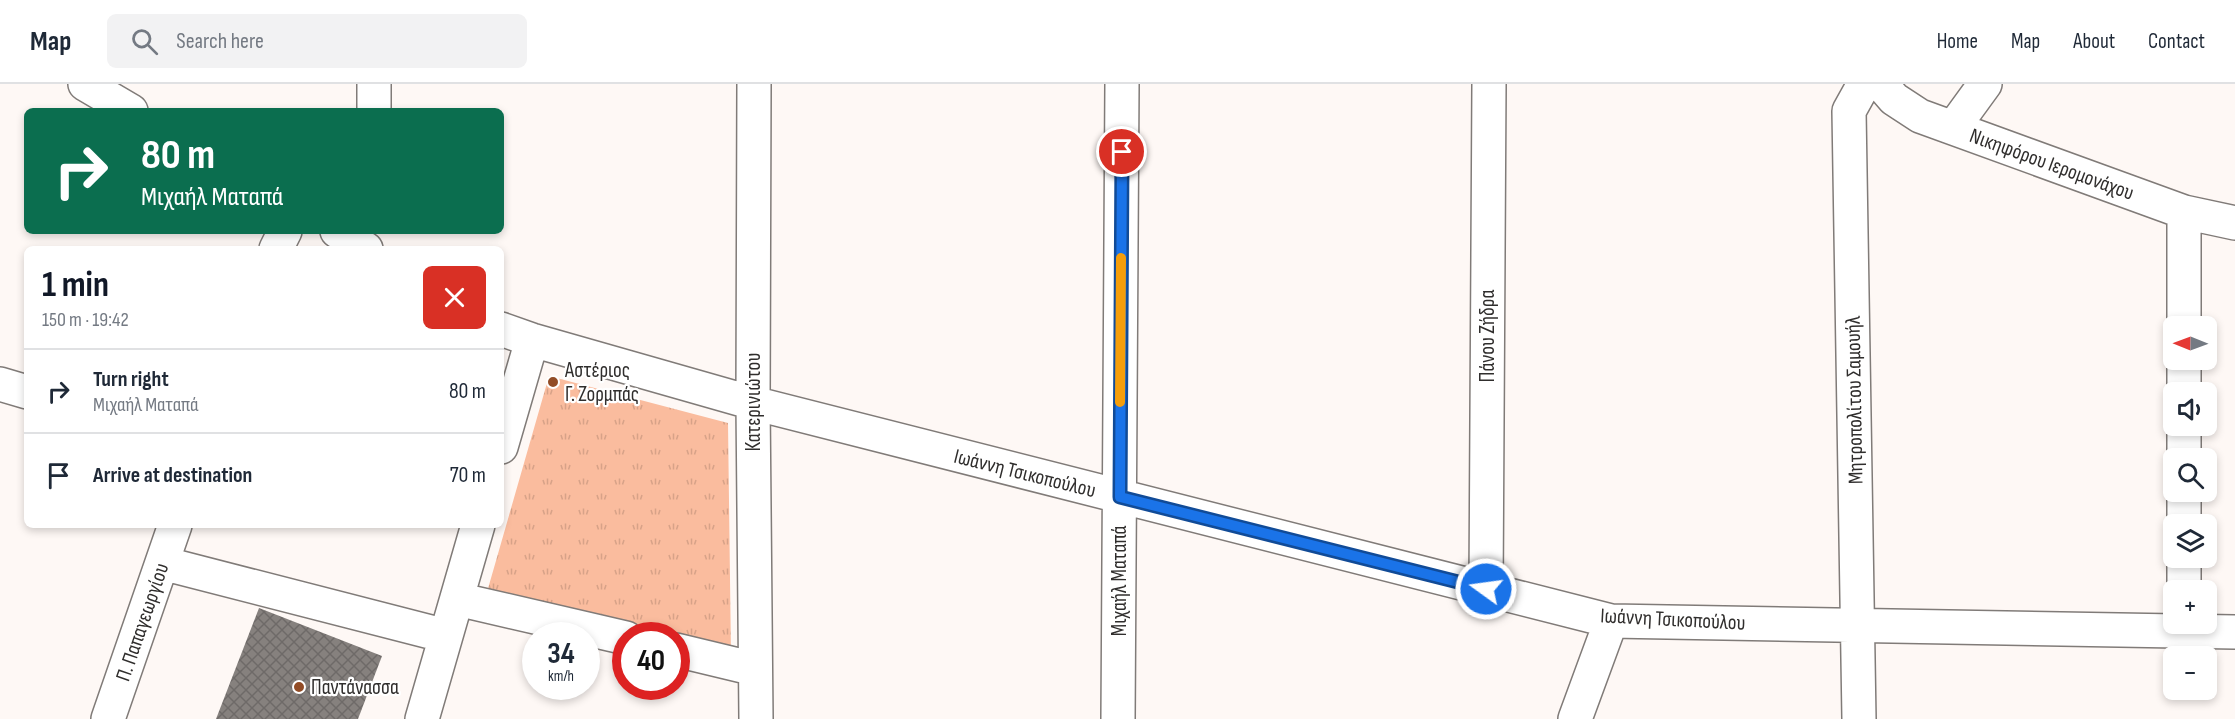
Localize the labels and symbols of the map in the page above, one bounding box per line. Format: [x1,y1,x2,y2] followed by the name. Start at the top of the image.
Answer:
[1966,123,2137,206] street label: Νικηφόρου Ιερομονάχου
[1096,126,1147,177] pin
[1475,290,1500,382] street label: Πάνου Ζήδρα
[1841,315,1868,484] street label: Μητροπολίτου Σαμουήλ
[2163,316,2217,370] north arrow
[741,353,766,451] street label: Κατερινιώτου
[564,358,639,407] place label: Αστέριος Γ. Ζορμπάς
[546,375,560,389] marker: Αστέριος Γ. Ζορμπάς
[951,444,1098,503] street label: Ιωάννη Τσικοπούλου
[1107,526,1132,636] street label: Μιχαήλ Ματαπά
[1454,557,1518,621] position arrow
[111,560,174,685] street label: Π. Παπαγεωργίου
[1600,603,1746,636] street label: Ιωάννη Τσικοπούλου
[612,622,690,700] speed limit sign: 40
[311,675,399,700] place label: Παντάνασσα
[292,680,306,694] marker: Παντάνασσα

